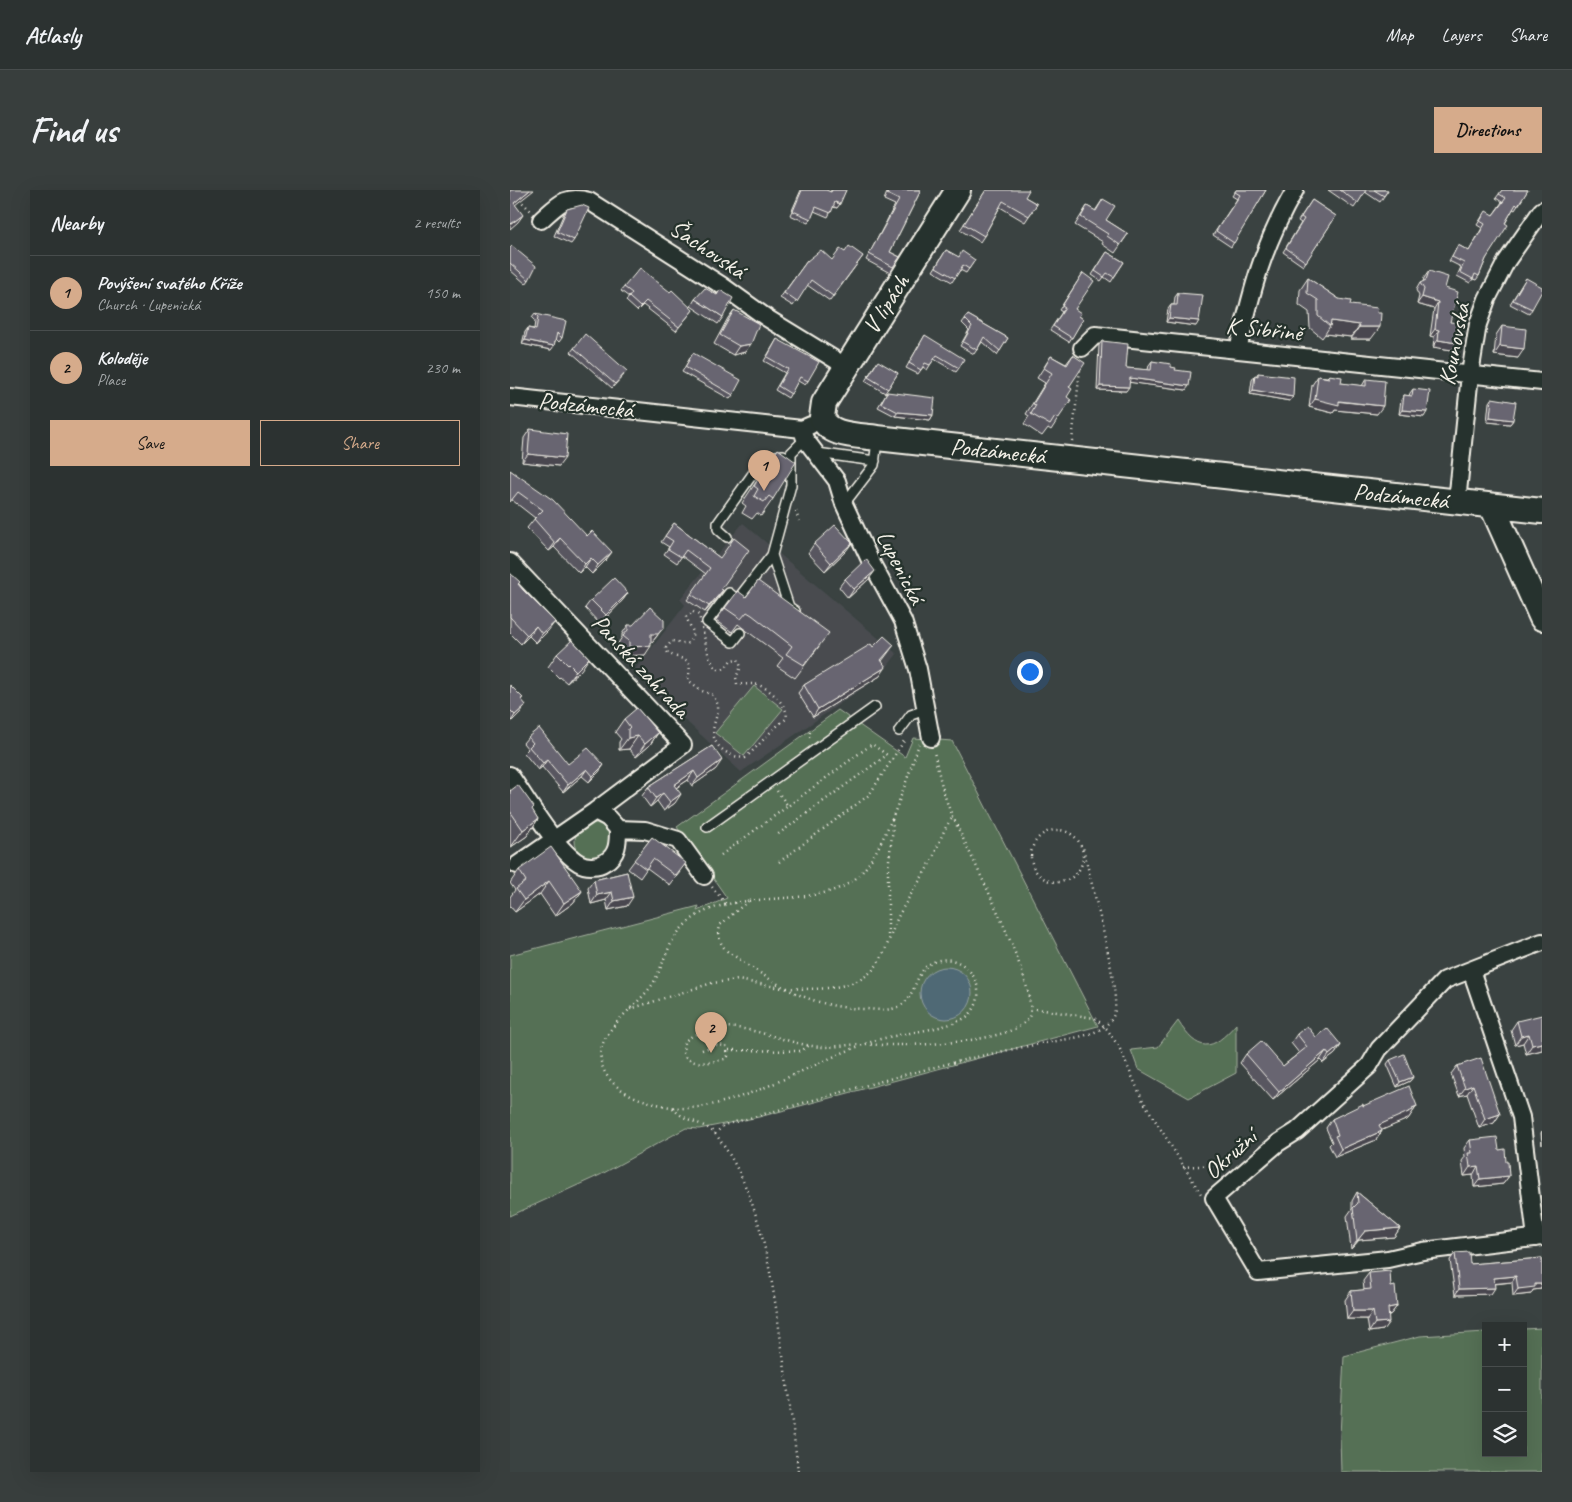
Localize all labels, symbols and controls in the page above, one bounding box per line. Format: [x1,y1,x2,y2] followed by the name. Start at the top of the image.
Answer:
[25,20,81,50] text: Atlasly
[1386,24,1414,46] text: Map
[1442,24,1481,46] text: Layers
[1509,24,1547,46] text: Share
[1434,107,1542,153] button: Directions
[30,108,117,153] text: Find us
[50,210,103,236] text: Nearby
[413,213,460,233] text: 2 results
[664,213,754,287] street label: Šachovská
[856,268,917,340] street label: V lipách
[97,271,241,295] text: Povýšení svatého Kříže
[62,283,70,303] text: 1
[426,283,460,303] text: 150 m
[97,295,200,315] text: Church · Lupenická
[1431,298,1477,387] street label: Kounovská
[1225,310,1307,348] street label: K Sibřině
[97,346,147,370] text: Koloděje
[62,358,70,378] text: 2
[426,358,460,378] text: 230 m
[97,370,125,390] text: Place
[537,385,637,425] street label: Podzámecká
[50,420,250,466] button: Save
[260,420,460,466] button: Share
[949,431,1049,471] street label: Podzámecká
[748,450,780,491] pin: 1
[1352,476,1452,516] street label: Podzámecká
[870,525,933,611] street label: Lupenická
[585,608,698,726] street label: Panská zahrada
[1017,659,1043,685] your location
[695,1012,727,1053] pin: 2
[1197,1119,1266,1186] street label: Okružní
[1482,1322,1527,1457] map controls
[1482,1322,1527,1367] button: +
[1482,1367,1527,1412] button: −
[1482,1412,1527,1457] button: layers

